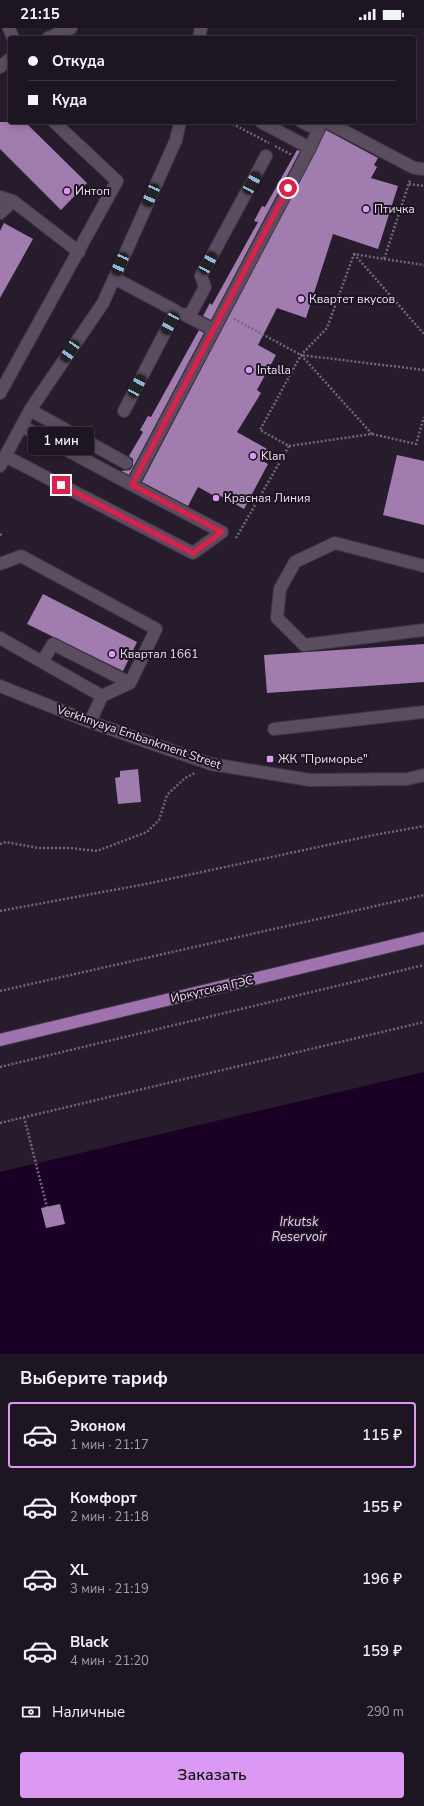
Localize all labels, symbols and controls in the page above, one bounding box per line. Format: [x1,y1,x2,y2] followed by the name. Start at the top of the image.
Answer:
[20,4,60,24] text: 21:15
[52,51,105,71] text: Откуда
[52,90,87,110] text: Куда
[241,170,263,196] car
[279,179,297,197] route start
[141,182,161,208] car
[75,183,110,199] place label: Интоп
[62,186,72,196] marker: Интоп
[374,201,415,217] place label: Птичка
[361,204,371,214] marker: Птичка
[197,250,219,276] car
[110,251,130,277] car
[309,291,396,307] place label: Квартет вкусов
[296,294,306,304] marker: Квартет вкусов
[159,310,181,336] car
[58,338,82,364] car
[257,362,291,378] place label: Intalla
[244,365,254,375] marker: Intalla
[126,373,148,399] car
[28,427,94,455] callout: 1 мин
[43,432,79,450] text: 1 мин
[261,448,285,464] place label: Klan
[248,451,258,461] marker: Klan
[52,476,70,494] route end
[224,490,310,506] place label: Красная Линия
[211,493,221,503] marker: Красная Линия
[120,646,198,662] place label: Квартал 1661
[107,649,117,659] marker: Квартал 1661
[54,701,224,773] street label: Verkhnyaya Embankment Street
[278,751,368,767] place label: ЖК "Приморье"
[265,754,275,764] marker: ЖК "Приморье"
[169,972,255,1006] street label: Иркутская ГЭС
[271,1213,327,1246] water label: Irkutsk Reservoir
[20,1366,168,1390] text: Выберите тариф
[70,1416,126,1436] text: Эконом
[22,1417,58,1453] icon: car
[362,1425,402,1445] text: 115 ₽
[70,1436,149,1454] text: 1 мин · 21:17
[70,1488,137,1508] text: Комфорт
[22,1489,58,1525] icon: car
[362,1497,402,1517] text: 155 ₽
[70,1508,149,1526] text: 2 мин · 21:18
[70,1560,89,1580] text: XL
[22,1561,58,1597] icon: car
[362,1569,402,1589] text: 196 ₽
[70,1580,149,1598] text: 3 мин · 21:19
[70,1632,108,1652] text: Black
[22,1633,58,1669] icon: car
[362,1641,402,1661] text: 159 ₽
[70,1652,149,1670] text: 4 мин · 21:20
[20,1701,42,1723] icon: cash
[52,1702,125,1722] text: Наличные
[366,1703,404,1721] text: 290 m
[20,1752,404,1798] button: Заказать

